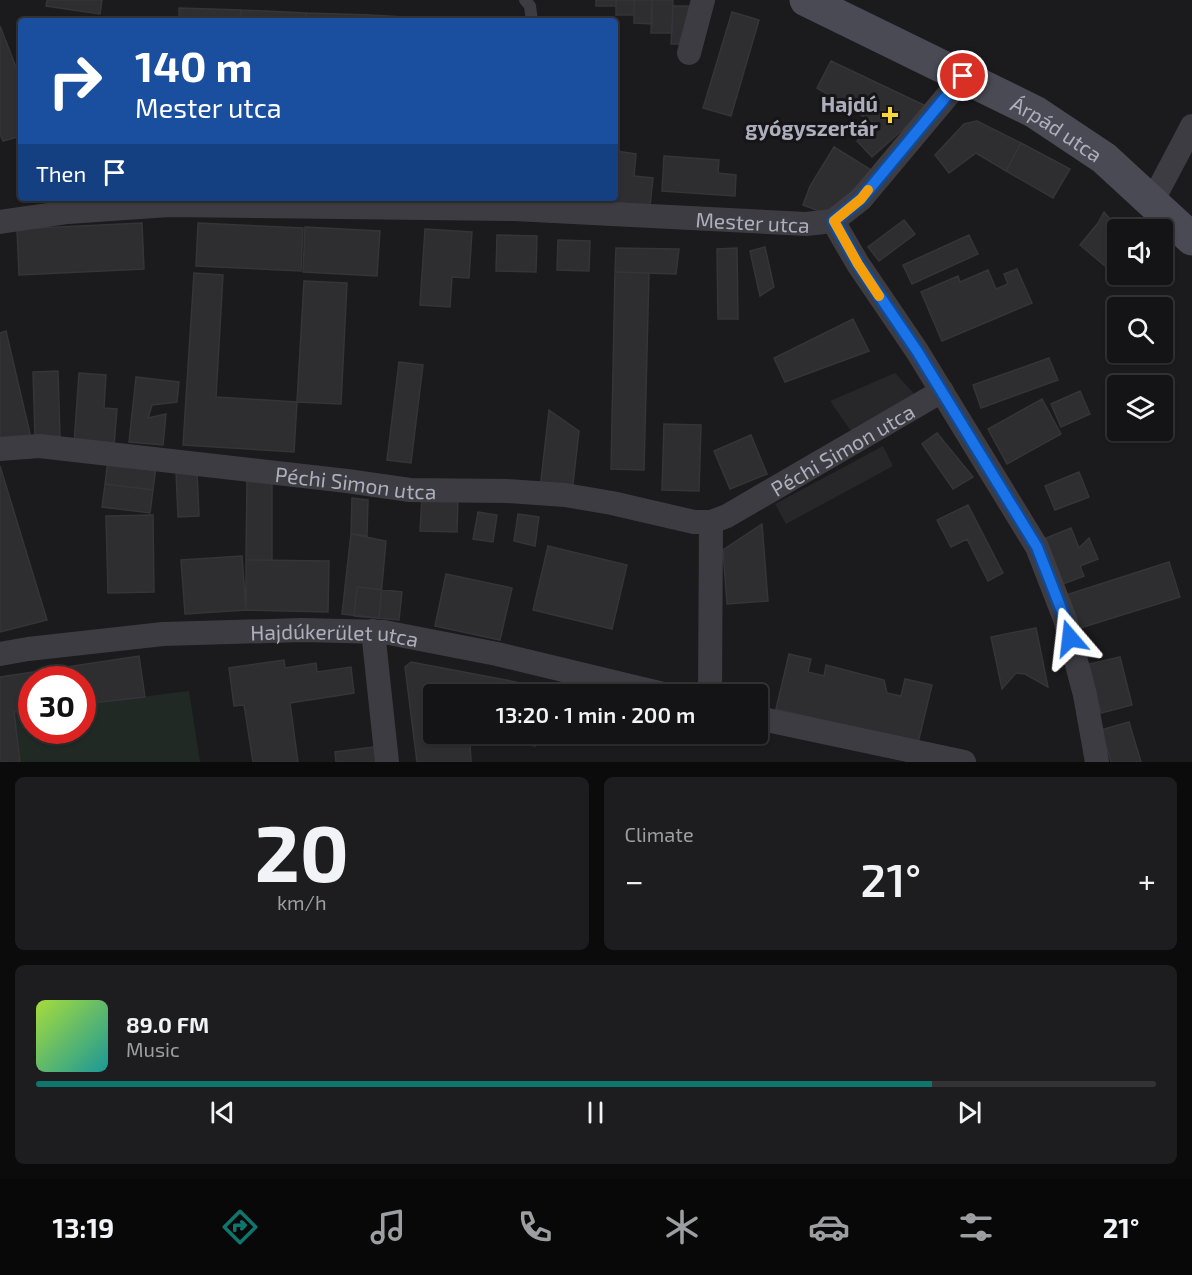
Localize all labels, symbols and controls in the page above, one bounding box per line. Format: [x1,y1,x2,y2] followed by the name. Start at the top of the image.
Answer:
[135,40,252,90] text: 140 m
[36,42,114,120] icon: right
[937,50,988,101] pin
[946,59,979,92] icon: arrive
[1007,90,1108,166] street label: Árpád utca
[135,91,282,123] text: Mester utca
[745,91,878,141] place label: Hajdú gyógyszertár
[883,108,897,122] marker: Hajdú gyógyszertár
[98,156,131,189] icon: arrive
[36,160,86,186] text: Then
[695,206,810,237] street label: Mester utca
[1107,219,1173,441] map controls
[1107,219,1173,285] button: sound
[1107,297,1173,363] button: search
[1107,375,1173,441] button: layers
[766,398,918,501] street label: Péchi Simon utca
[274,460,436,503] street label: Péchi Simon utca
[1038,606,1102,670] position arrow
[250,617,421,651] street label: Hajdúkerület utca
[18,666,96,744] speed limit sign: 30
[496,701,695,727] text: 13:20 · 1 min · 200 m
[254,804,349,898] text: 20
[625,822,694,846] text: Climate
[861,852,921,906] text: 21°
[625,860,644,900] text: −
[1138,860,1156,900] text: +
[277,890,327,914] text: km/h
[126,1011,209,1037] text: 89.0 FM
[126,1037,180,1061] text: Music
[206,1096,239,1129] icon: previous
[579,1096,612,1129] icon: pause
[953,1096,986,1129] icon: next
[219,1206,261,1248] icon: directions
[367,1206,409,1248] icon: music
[514,1206,556,1248] icon: phone
[661,1206,703,1248] icon: climate
[808,1206,850,1248] icon: car
[955,1206,997,1248] icon: filters
[53,1211,114,1243] text: 13:19
[1103,1211,1139,1243] text: 21°

